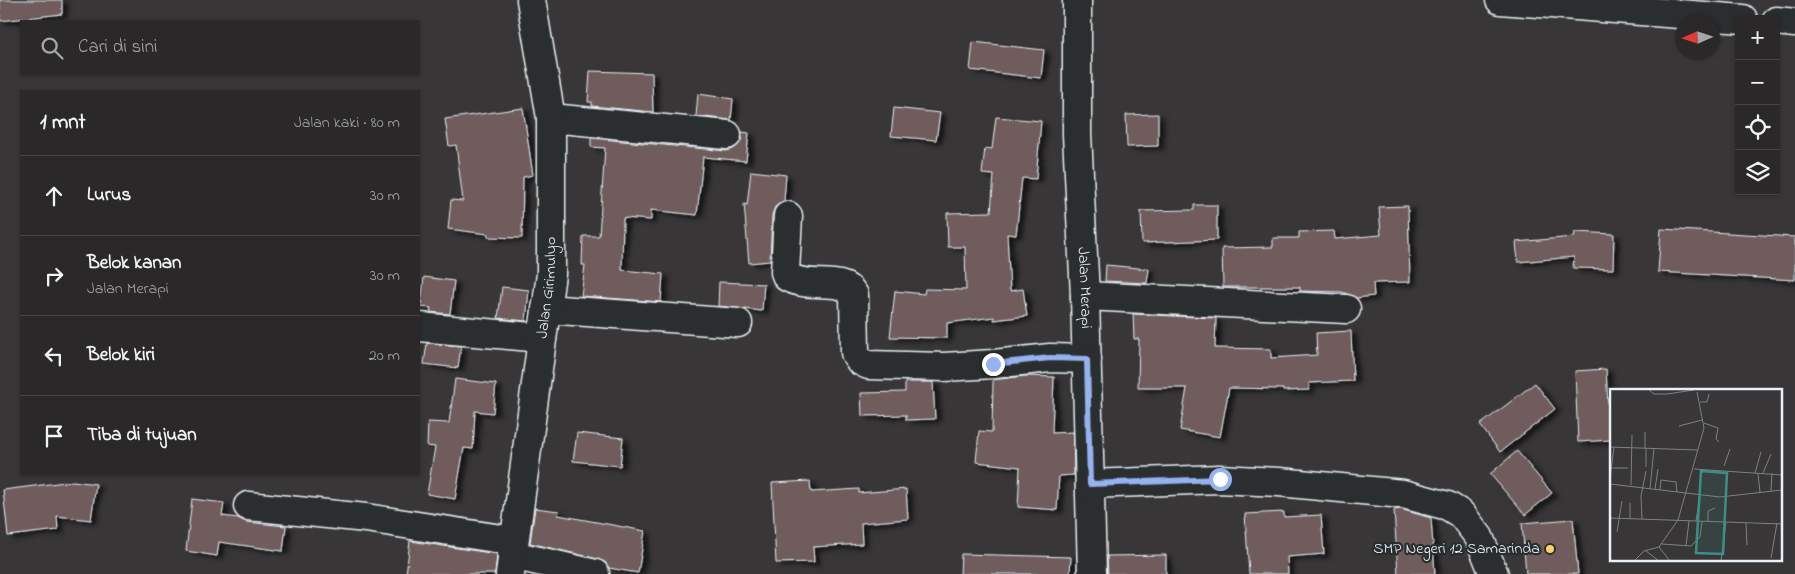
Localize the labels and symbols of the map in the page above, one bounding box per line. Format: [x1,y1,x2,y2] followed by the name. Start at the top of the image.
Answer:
[1675,15,1720,60] north arrow
[530,237,563,340] street label: Jalan Girimulyo
[1071,246,1098,329] street label: Jalan Merapi
[982,353,1005,376] route end
[1610,389,1782,562] inset map
[1209,468,1232,491] route start
[1373,537,1540,561] place label: SMP Negeri 12 Samarinda
[1544,543,1556,555] marker: SMP Negeri 12 Samarinda

